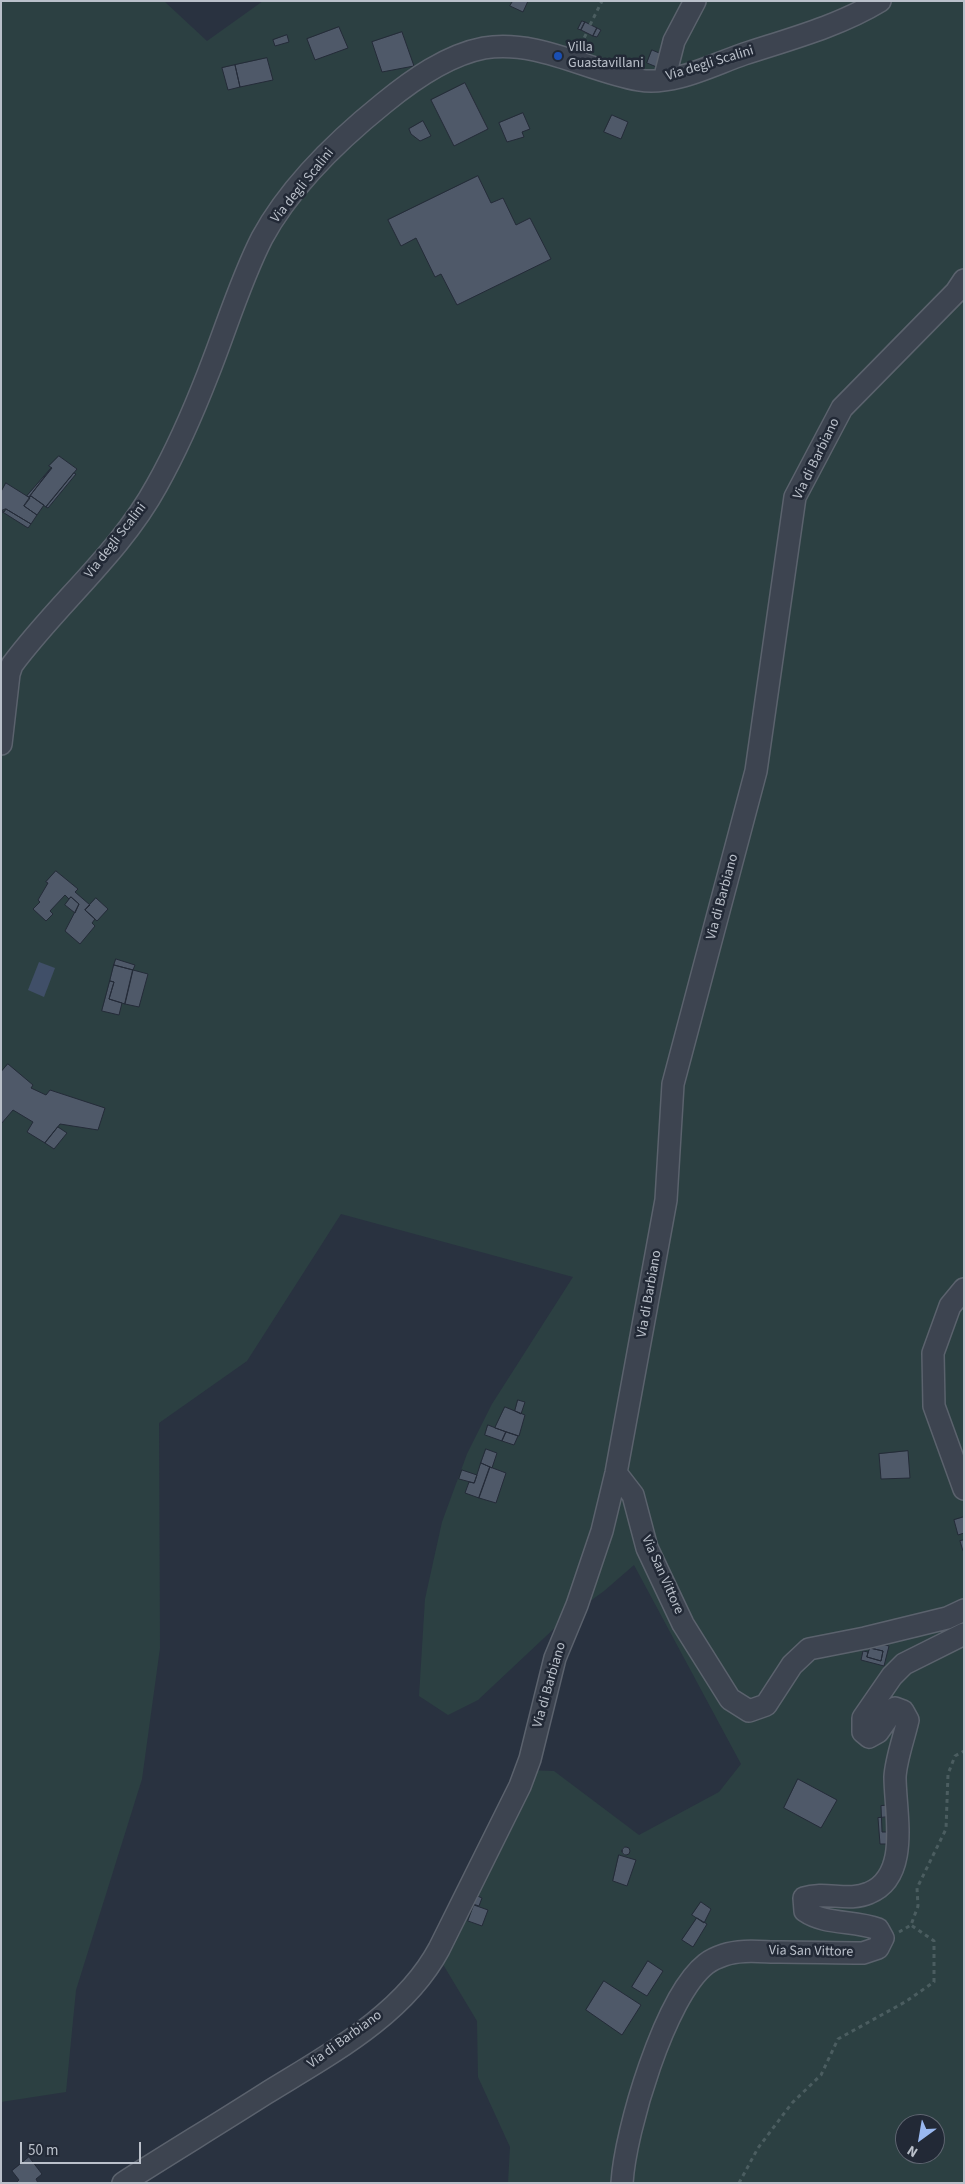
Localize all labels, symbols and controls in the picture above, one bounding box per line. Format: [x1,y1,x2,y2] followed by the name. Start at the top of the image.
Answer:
[568,40,644,72] place label: Villa Guastavillani
[664,43,756,85] street label: Via degli Scalini
[552,50,564,62] marker: Villa Guastavillani
[268,145,338,227] street label: Via degli Scalini
[790,416,844,502] street label: Via di Barbiano
[81,500,151,582] street label: Via degli Scalini
[703,852,743,942] street label: Via di Barbiano
[634,1249,666,1339] street label: Via di Barbiano
[637,1533,687,1617] street label: Via San Vittore
[530,1640,570,1730] street label: Via di Barbiano
[769,1943,853,1961] street label: Via San Vittore
[304,2007,386,2073] street label: Via di Barbiano
[895,2114,945,2164] north arrow
[22,2132,144,2164] scale bar
[28,2140,58,2161] text: 50 m
[903,2140,922,2162] text: N

